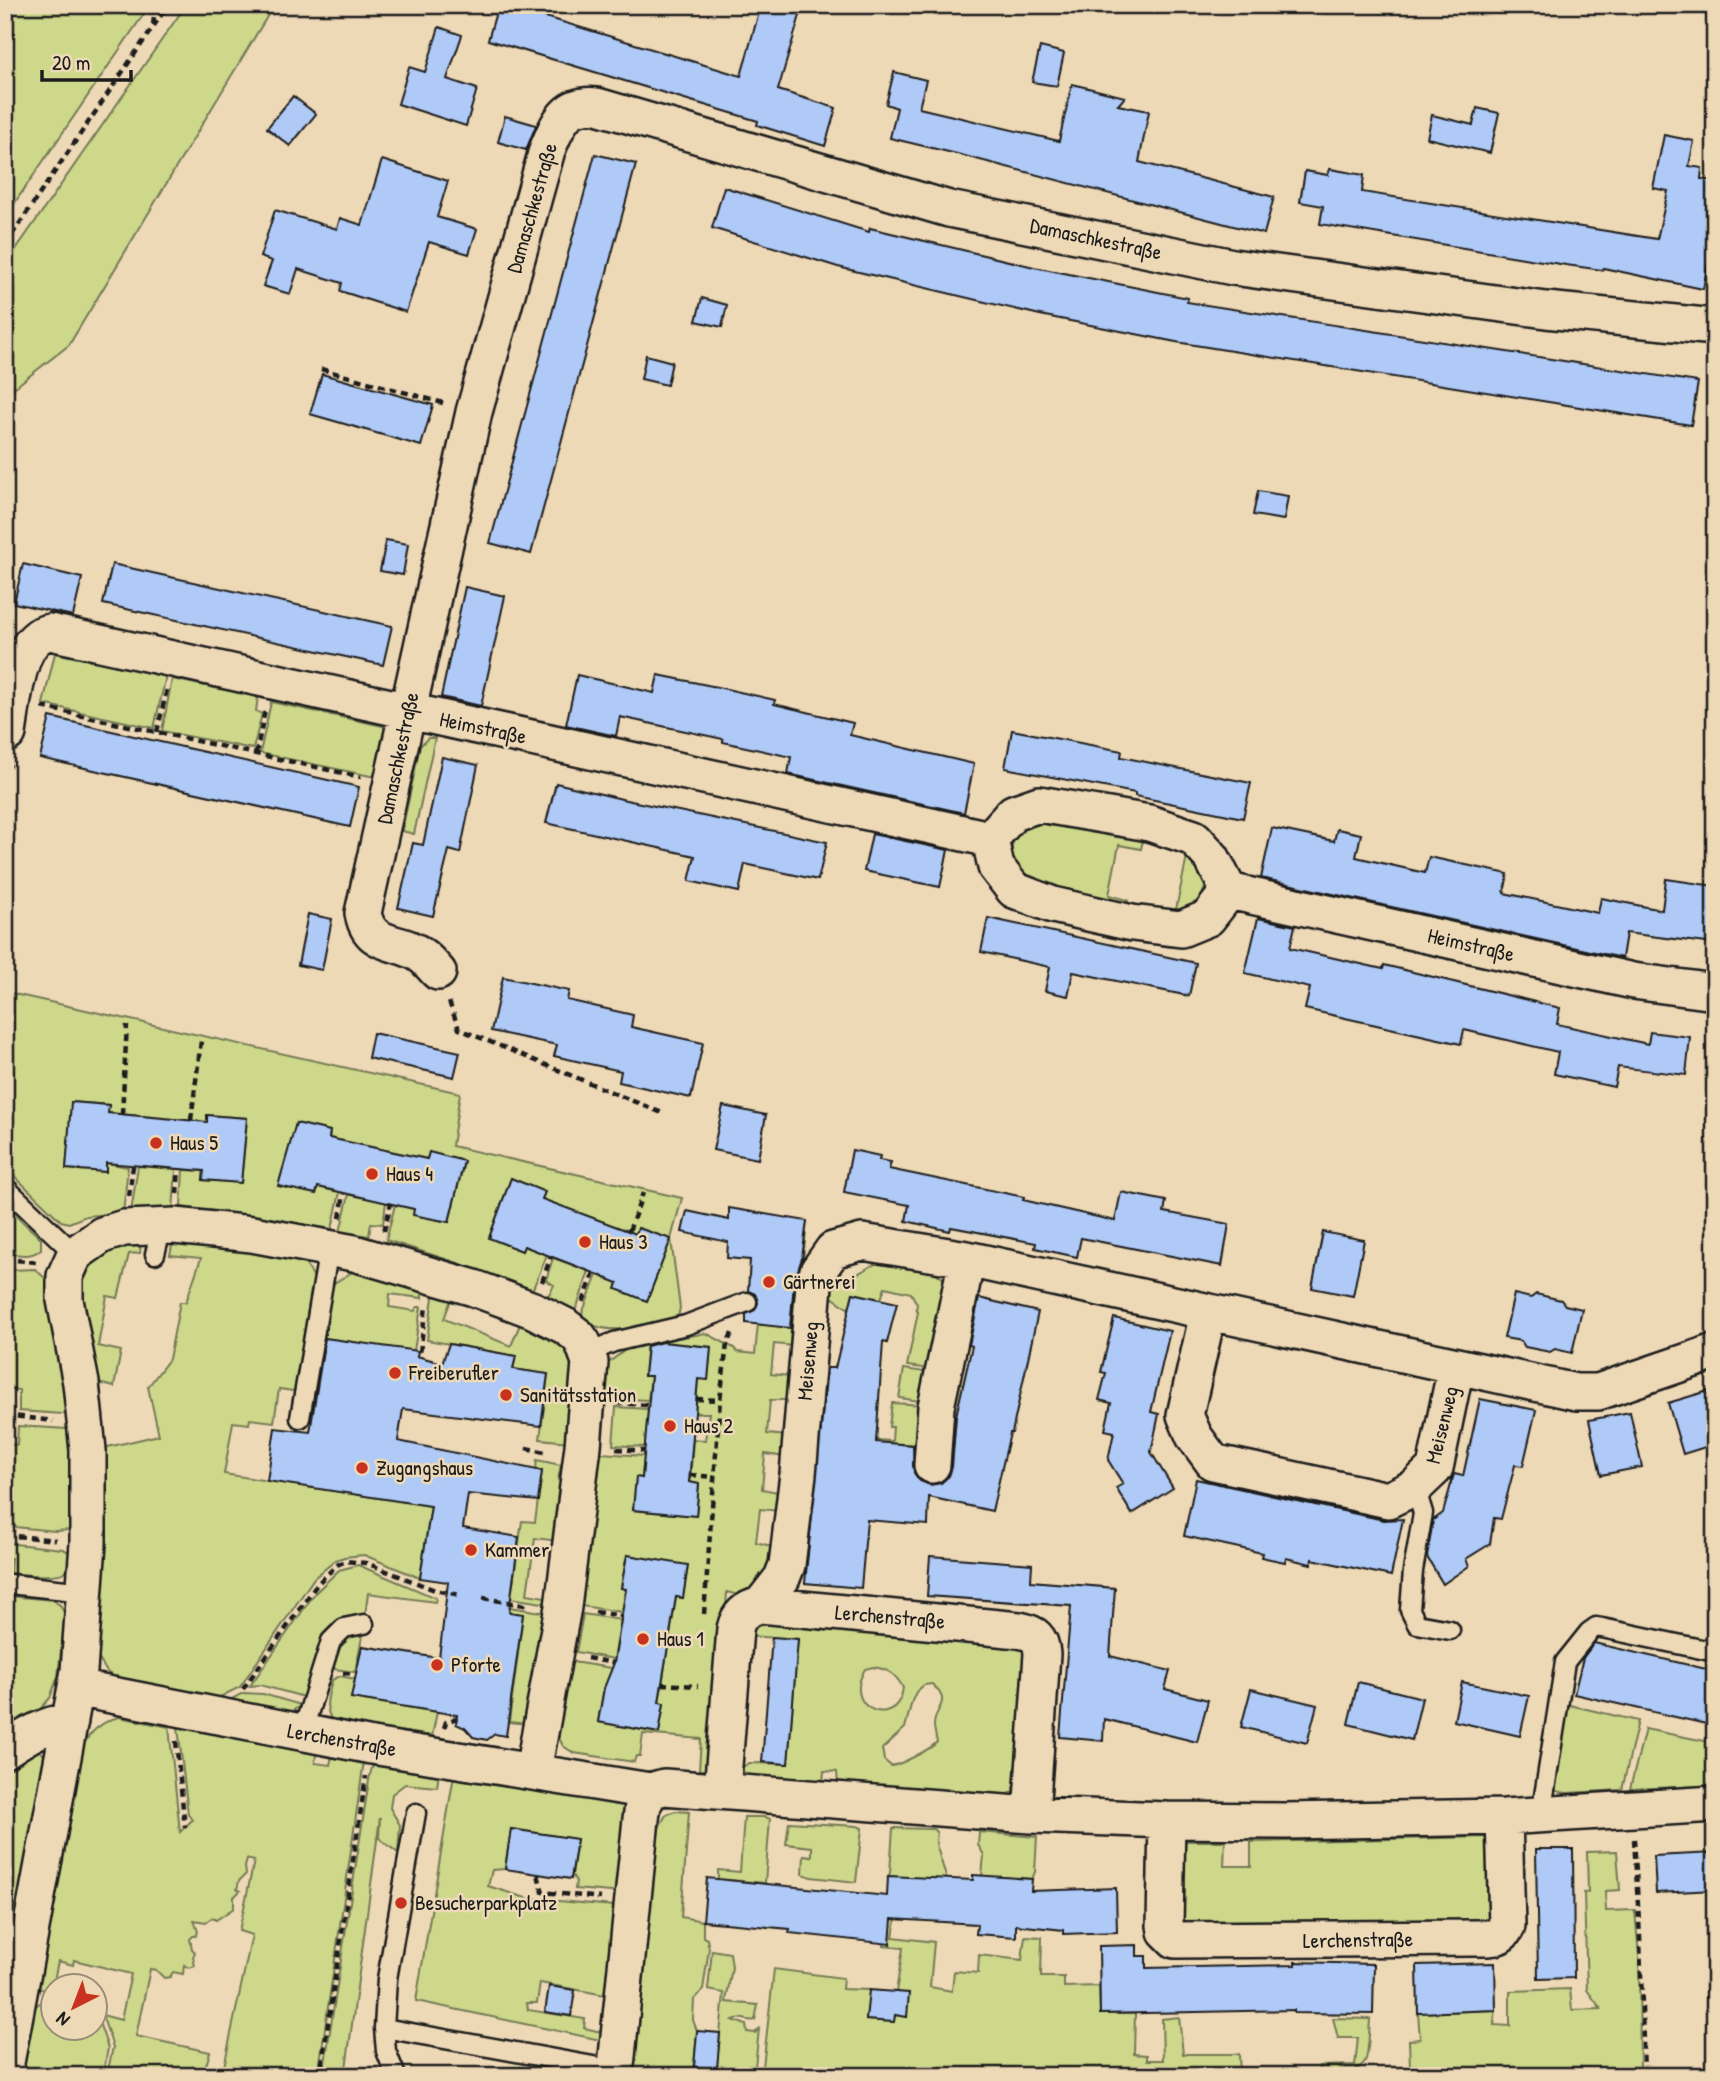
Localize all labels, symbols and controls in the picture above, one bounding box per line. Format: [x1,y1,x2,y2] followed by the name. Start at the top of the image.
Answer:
[42,38,131,82] scale bar
[52,48,90,77] text: 20 m
[499,139,564,276] street label: Damaschkestraße
[1028,210,1165,267] street label: Damaschkestraße
[369,689,426,826] street label: Damaschkestraße
[437,704,529,751] street label: Heimstraße
[1425,920,1517,969] street label: Heimstraße
[170,1128,218,1157] place label: Haus 5
[148,1135,164,1151] marker: Haus 5
[386,1159,433,1188] place label: Haus 4
[364,1166,380,1182] marker: Haus 4
[599,1227,648,1256] place label: Haus 3
[577,1234,593,1250] marker: Haus 3
[783,1267,856,1296] place label: Gärtnerei
[761,1274,777,1290] marker: Gärtnerei
[790,1320,825,1402] street label: Meisenweg
[408,1358,499,1387] place label: Freiberufler
[387,1365,403,1381] marker: Freiberufler
[520,1380,636,1409] place label: Sanitätsstation
[1418,1383,1465,1467] street label: Meisenweg
[498,1387,514,1403] marker: Sanitätsstation
[684,1411,733,1440] place label: Haus 2
[662,1418,678,1434] marker: Haus 2
[376,1453,473,1482] place label: Zugangshaus
[354,1460,370,1476] marker: Zugangshaus
[485,1535,549,1564] place label: Kammer
[463,1542,479,1558] marker: Kammer
[834,1597,946,1636] street label: Lerchenstraße
[657,1624,704,1653] place label: Haus 1
[635,1631,651,1647] marker: Haus 1
[451,1650,501,1679] place label: Pforte
[429,1657,445,1673] marker: Pforte
[285,1716,399,1763] street label: Lerchenstraße
[415,1888,557,1917] place label: Besucherparkplatz
[393,1895,409,1911] marker: Besucherparkplatz
[1303,1924,1413,1955] street label: Lerchenstraße
[38,1972,108,2042] north arrow
[50,2007,75,2033] text: N

